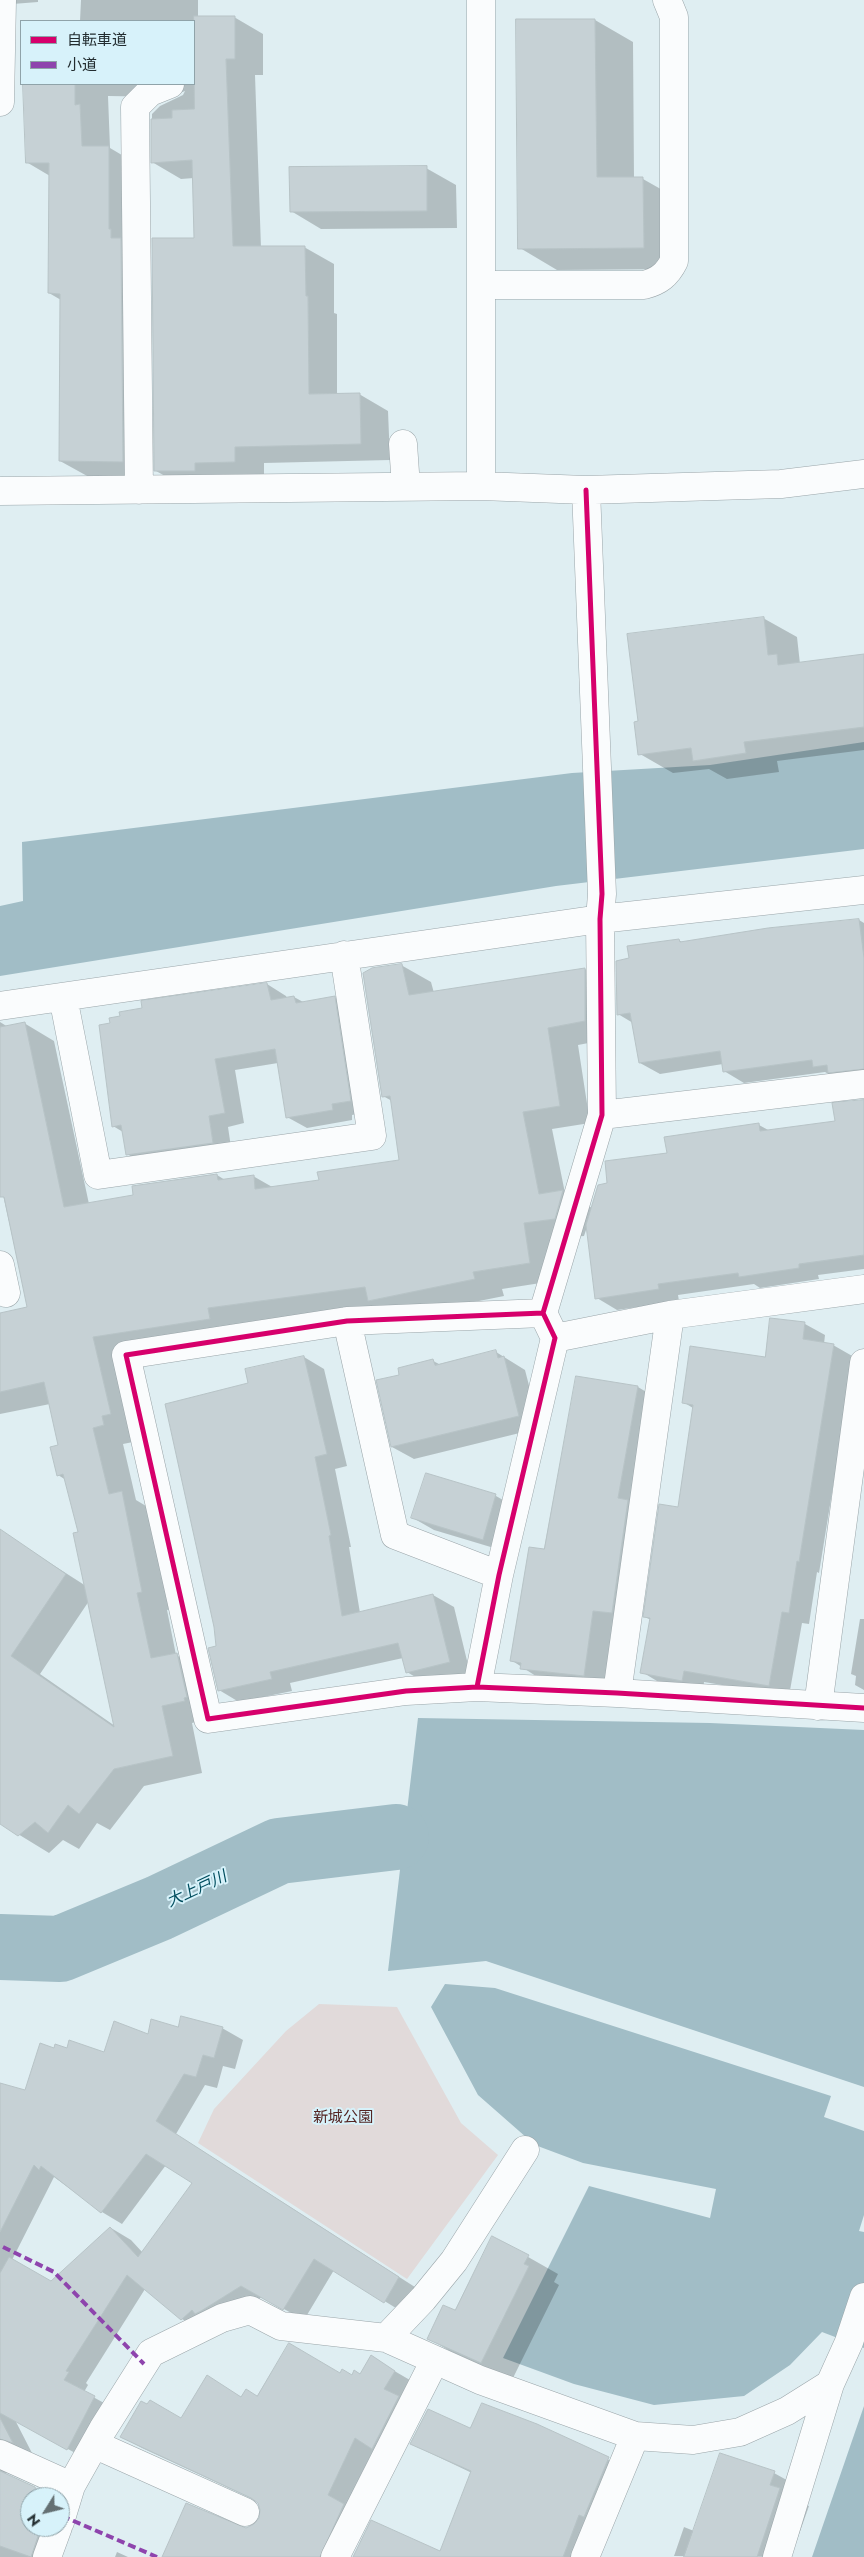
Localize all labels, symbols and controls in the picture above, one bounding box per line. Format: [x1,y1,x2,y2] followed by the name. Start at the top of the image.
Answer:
[20,20,195,85] legend
[67,29,127,51] text: 自転車道
[67,54,97,76] text: 小道
[164,1868,230,1912] water label: 大上戸川
[313,2109,373,2127] park label: 新城公園
[20,2487,70,2537] north arrow
[22,2510,45,2531] text: N

